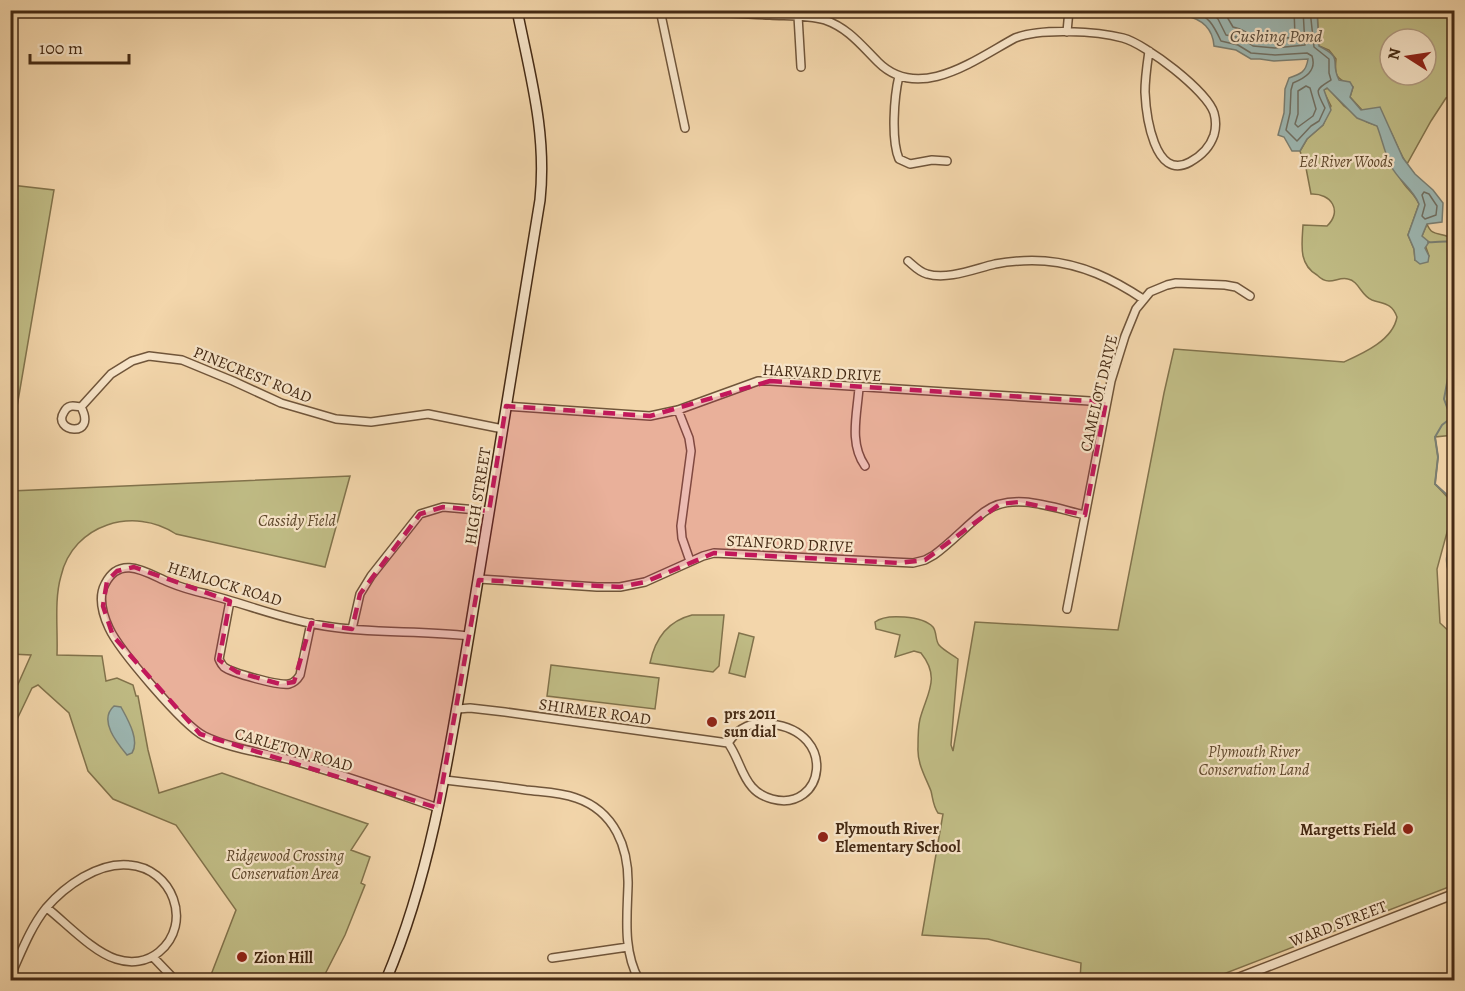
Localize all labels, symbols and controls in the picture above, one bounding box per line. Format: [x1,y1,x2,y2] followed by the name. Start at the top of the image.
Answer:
[1230,24,1323,48] water label: Cushing Pond
[30,27,129,65] scale bar
[1378,27,1438,87] north arrow
[39,36,83,60] text: 100 m
[1382,46,1406,62] text: N
[1299,151,1394,173] park label: Eel River Woods
[1075,333,1123,454] street label: CAMELOT DRIVE
[190,341,315,409] street label: PINECREST ROAD
[762,359,882,387] street label: HARVARD DRIVE
[459,446,497,546] street label: HIGH STREET
[258,510,336,532] park label: Cassidy Field
[726,530,854,558] street label: STANFORD DRIVE
[165,556,285,612] street label: HEMLOCK ROAD
[537,693,652,731] street label: SHIRMER ROAD
[724,703,777,743] place label: prs 2011 sun dial
[705,715,719,729] marker: prs 2011 sun dial
[232,723,355,777] street label: CARLETON ROAD
[1199,741,1310,781] park label: Plymouth River Conservation Land
[835,818,961,858] place label: Plymouth River Elementary School
[1300,819,1396,841] place label: Margetts Field
[1401,822,1415,836] marker: Margetts Field
[816,830,830,844] marker: Plymouth River Elementary School
[226,845,344,885] park label: Ridgewood Crossing Conservation Area
[1286,895,1390,953] street label: WARD STREET
[254,947,314,969] place label: Zion Hill
[235,950,249,964] marker: Zion Hill

